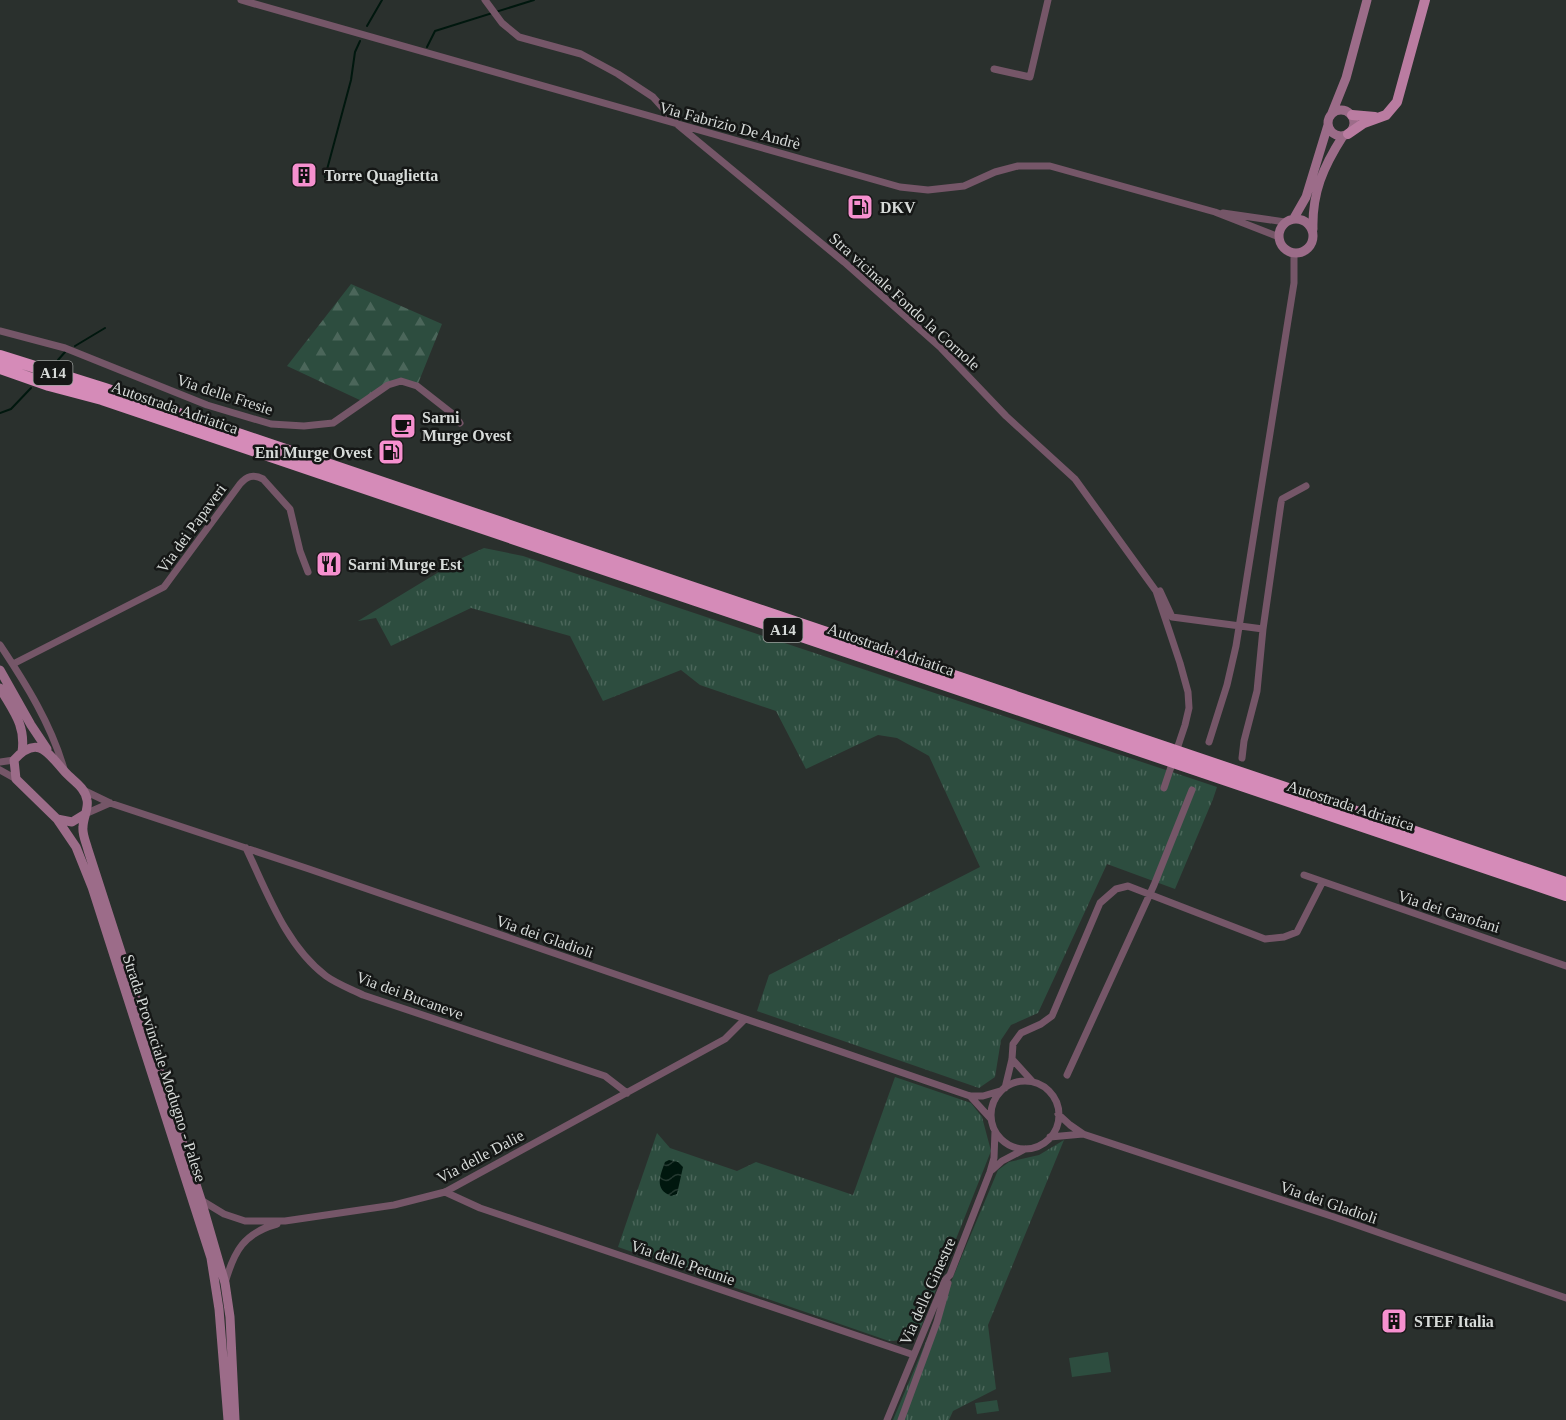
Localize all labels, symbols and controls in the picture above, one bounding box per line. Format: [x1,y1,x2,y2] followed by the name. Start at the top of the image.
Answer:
[658,98,802,152] street label: Via Fabrizio De Andrè
[289,160,319,190] building icon: Torre Quaglietta
[324,167,438,185] place label: Torre Quaglietta
[845,192,875,222] fuel station icon: DKV
[880,199,916,216] place label: DKV
[826,229,983,373] street label: Stra vicinale Fondo la Cornole
[34,361,72,385] road number: A14
[175,371,275,418] street label: Via delle Fresie
[109,378,240,437] street label: Autostrada Adriatica
[422,409,512,445] place label: Sarni Murge Ovest
[388,411,418,441] cafe icon: Sarni Murge Ovest
[376,437,406,467] fuel station icon: Eni Murge Ovest
[255,444,373,462] place label: Eni Murge Ovest
[153,480,230,577] street label: Via dei Papaveri
[314,549,344,579] restaurant icon: Sarni Murge Est
[348,556,462,574] place label: Sarni Murge Est
[764,618,802,642] road number: A14
[825,620,956,679] street label: Autostrada Adriatica
[1285,777,1417,834] street label: Autostrada Adriatica
[1396,887,1503,936] street label: Via dei Garofani
[494,912,596,961] street label: Via dei Gladioli
[119,952,209,1184] street label: Strada Provinciale Modugno - Palese
[354,968,466,1023] street label: Via dei Bucaneve
[434,1126,527,1186] street label: Via delle Dalie
[1278,1178,1380,1227] street label: Via dei Gladioli
[896,1235,959,1347] street label: Via delle Ginestre
[628,1237,737,1288] street label: Via delle Petunie
[1379,1306,1409,1336] building icon: STEF Italia
[1414,1313,1494,1330] place label: STEF Italia

